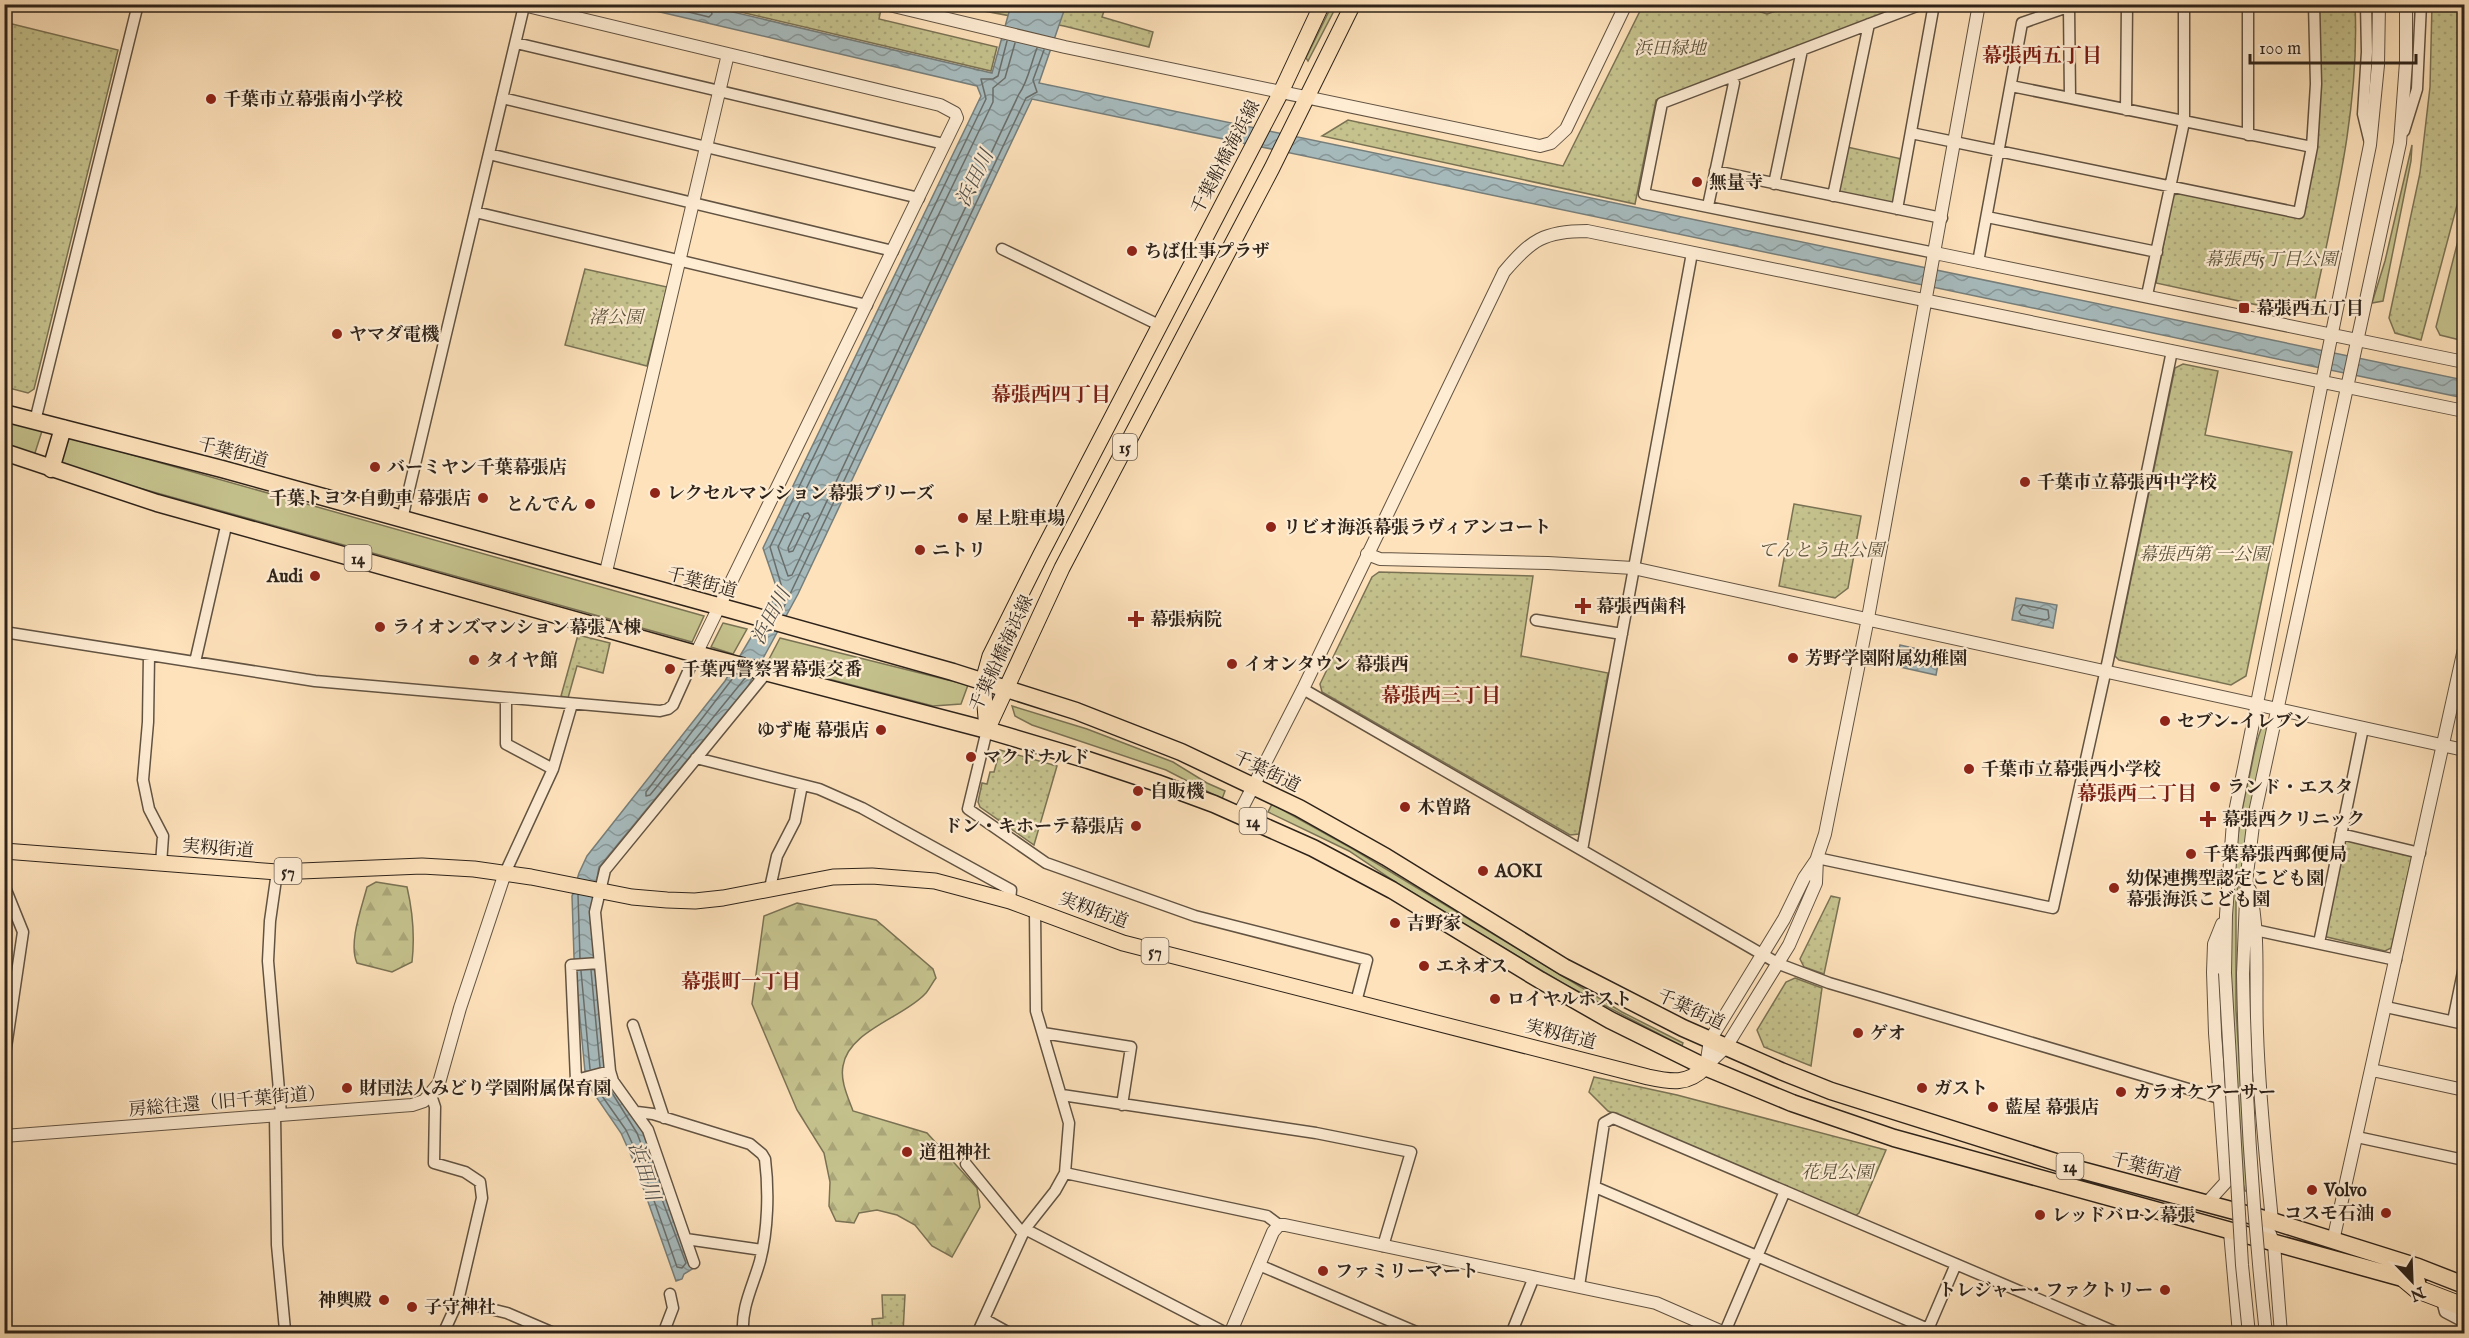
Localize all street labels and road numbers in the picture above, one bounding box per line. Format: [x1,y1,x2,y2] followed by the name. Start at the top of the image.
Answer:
[1187,97,1266,219] street label: 千葉船橋海浜線
[195,433,270,474] street label: 千葉街道
[1113,434,1137,460] road number: 15
[344,545,372,571] road number: 14
[664,563,739,604] street label: 千葉街道
[965,592,1039,716] street label: 千葉船橋海浜線
[1229,746,1304,798] street label: 千葉街道
[1240,808,1266,834] road number: 14
[181,836,255,863] street label: 実籾街道
[274,858,302,884] road number: 57
[1056,888,1131,935] street label: 実籾街道
[1142,938,1168,964] road number: 57
[1653,985,1728,1036] street label: 千葉街道
[1523,1016,1598,1055] street label: 実籾街道
[128,1082,327,1123] street label: 房総往還（旧千葉街道）
[2108,1148,2183,1189] street label: 千葉街道
[2056,1153,2084,1179] road number: 14

